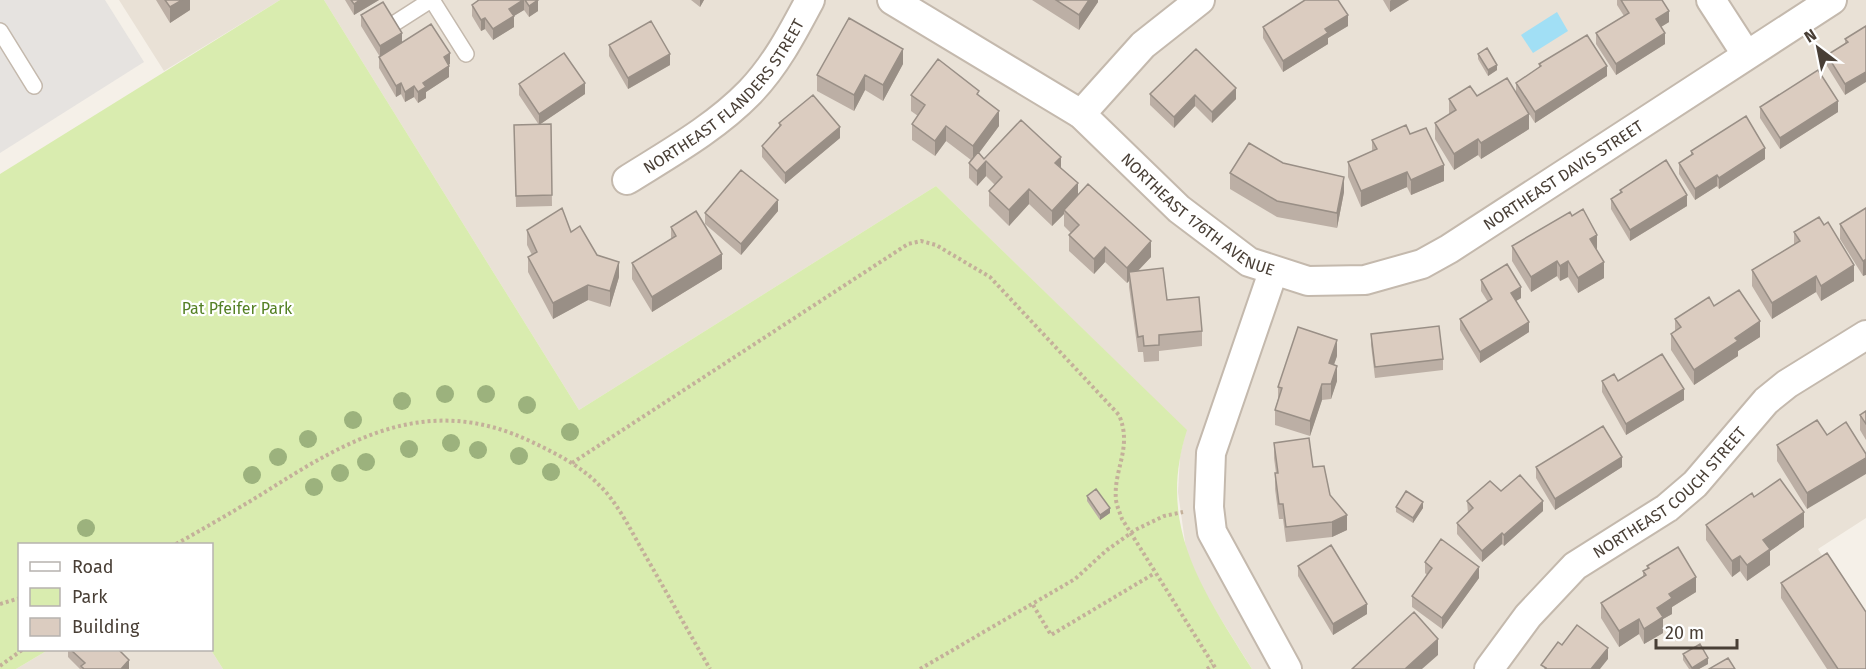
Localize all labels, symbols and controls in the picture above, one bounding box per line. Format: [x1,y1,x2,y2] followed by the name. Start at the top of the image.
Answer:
[640,15,808,178] street label: NORTHEAST FLANDERS STREET
[1788,18,1848,78] north arrow
[1801,25,1820,47] text: N
[1480,116,1647,234] street label: NORTHEAST DAVIS STREET
[1117,149,1277,280] street label: NORTHEAST 176TH AVENUE
[182,299,293,318] park label: Pat Pfeifer Park
[1590,422,1750,562] street label: NORTHEAST COUCH STREET
[18,543,213,651] legend
[72,556,114,578] text: Road
[72,586,108,608] text: Park
[1656,612,1737,650] scale bar
[72,616,140,638] text: Building
[1665,622,1704,644] text: 20 m

